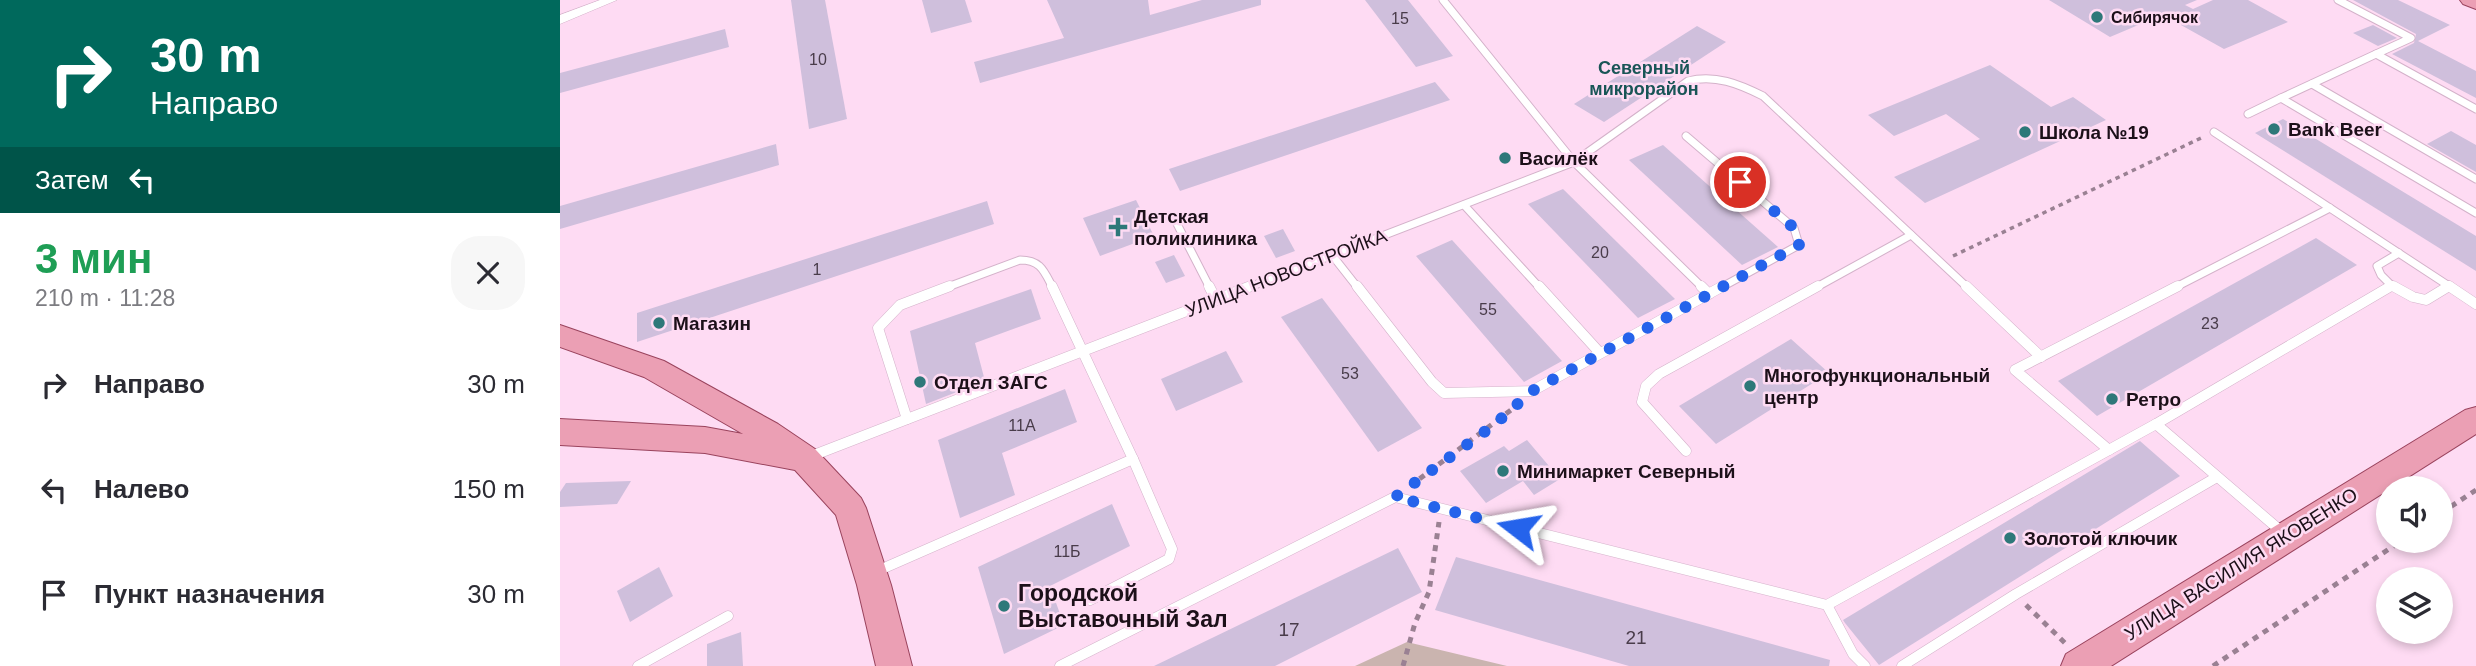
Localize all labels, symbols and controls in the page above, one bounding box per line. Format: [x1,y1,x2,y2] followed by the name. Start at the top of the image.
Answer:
[2089,9,2105,25] marker: Сибирячок
[2111,9,2199,26] place label: Сибирячок
[1391,10,1409,27] house number: 15
[35,28,126,119] icon: right
[150,28,262,82] text: 30 m
[809,51,827,68] house number: 10
[1589,58,1699,99] district label: Северный микрорайон
[150,85,278,121] text: Направо
[2288,119,2383,140] place label: Bank Beer
[2266,121,2282,137] marker: Bank Beer
[2039,122,2149,143] place label: Школа №19
[2017,124,2033,140] marker: Школа №19
[1519,148,1598,169] place label: Василёк
[1497,150,1513,166] marker: Василёк
[1710,152,1770,212] pin
[123,161,161,199] icon: left
[1721,163,1759,201] icon: arrive
[35,165,109,195] text: Затем
[1134,206,1258,249] place label: Детская поликлиника
[1108,217,1128,237] marker: Детская поликлиника
[1182,225,1390,321] street label: УЛИЦА НОВОСТРОЙКА
[35,235,152,282] text: 3 мин
[451,236,525,310] button: close
[1591,244,1609,261] house number: 20
[813,261,822,278] house number: 1
[35,285,175,311] text: 210 m · 11:28
[1479,301,1497,318] house number: 55
[673,313,751,334] place label: Магазин
[651,315,667,331] marker: Магазин
[2201,315,2219,332] house number: 23
[1341,365,1359,382] house number: 53
[1764,365,1990,408] place label: Многофункциональный центр
[35,366,73,404] icon: right
[94,369,205,399] text: Направо
[467,369,525,399] text: 30 m
[934,372,1048,393] place label: Отдел ЗАГС
[912,374,928,390] marker: Отдел ЗАГС
[1742,378,1758,394] marker: Многофункциональный центр
[2126,389,2181,410] place label: Ретро
[2104,391,2120,407] marker: Ретро
[1008,417,1036,434] house number: 11А
[1517,461,1735,482] place label: Минимаркет Северный
[1495,463,1511,479] marker: Минимаркет Северный
[35,471,73,509] icon: left
[94,474,189,504] text: Налево
[453,474,525,504] text: 150 m
[2376,476,2453,644] map controls
[2376,476,2453,553] button: sound
[2121,483,2361,645] street label: УЛИЦА ВАСИЛИЯ ЯКОВЕНКО
[1481,491,1555,565] position arrow
[2024,528,2178,549] place label: Золотой ключик
[2002,530,2018,546] marker: Золотой ключик
[1053,543,1081,560] house number: 11Б
[2376,567,2453,644] button: layers
[35,576,73,614] icon: arrive
[94,579,325,609] text: Пункт назначения
[467,579,525,609] text: 30 m
[1018,580,1228,632] place label: Городской Выставочный Зал
[996,598,1012,614] marker: Городской Выставочный Зал
[1278,619,1300,640] house number: 17
[1625,627,1647,648] house number: 21

